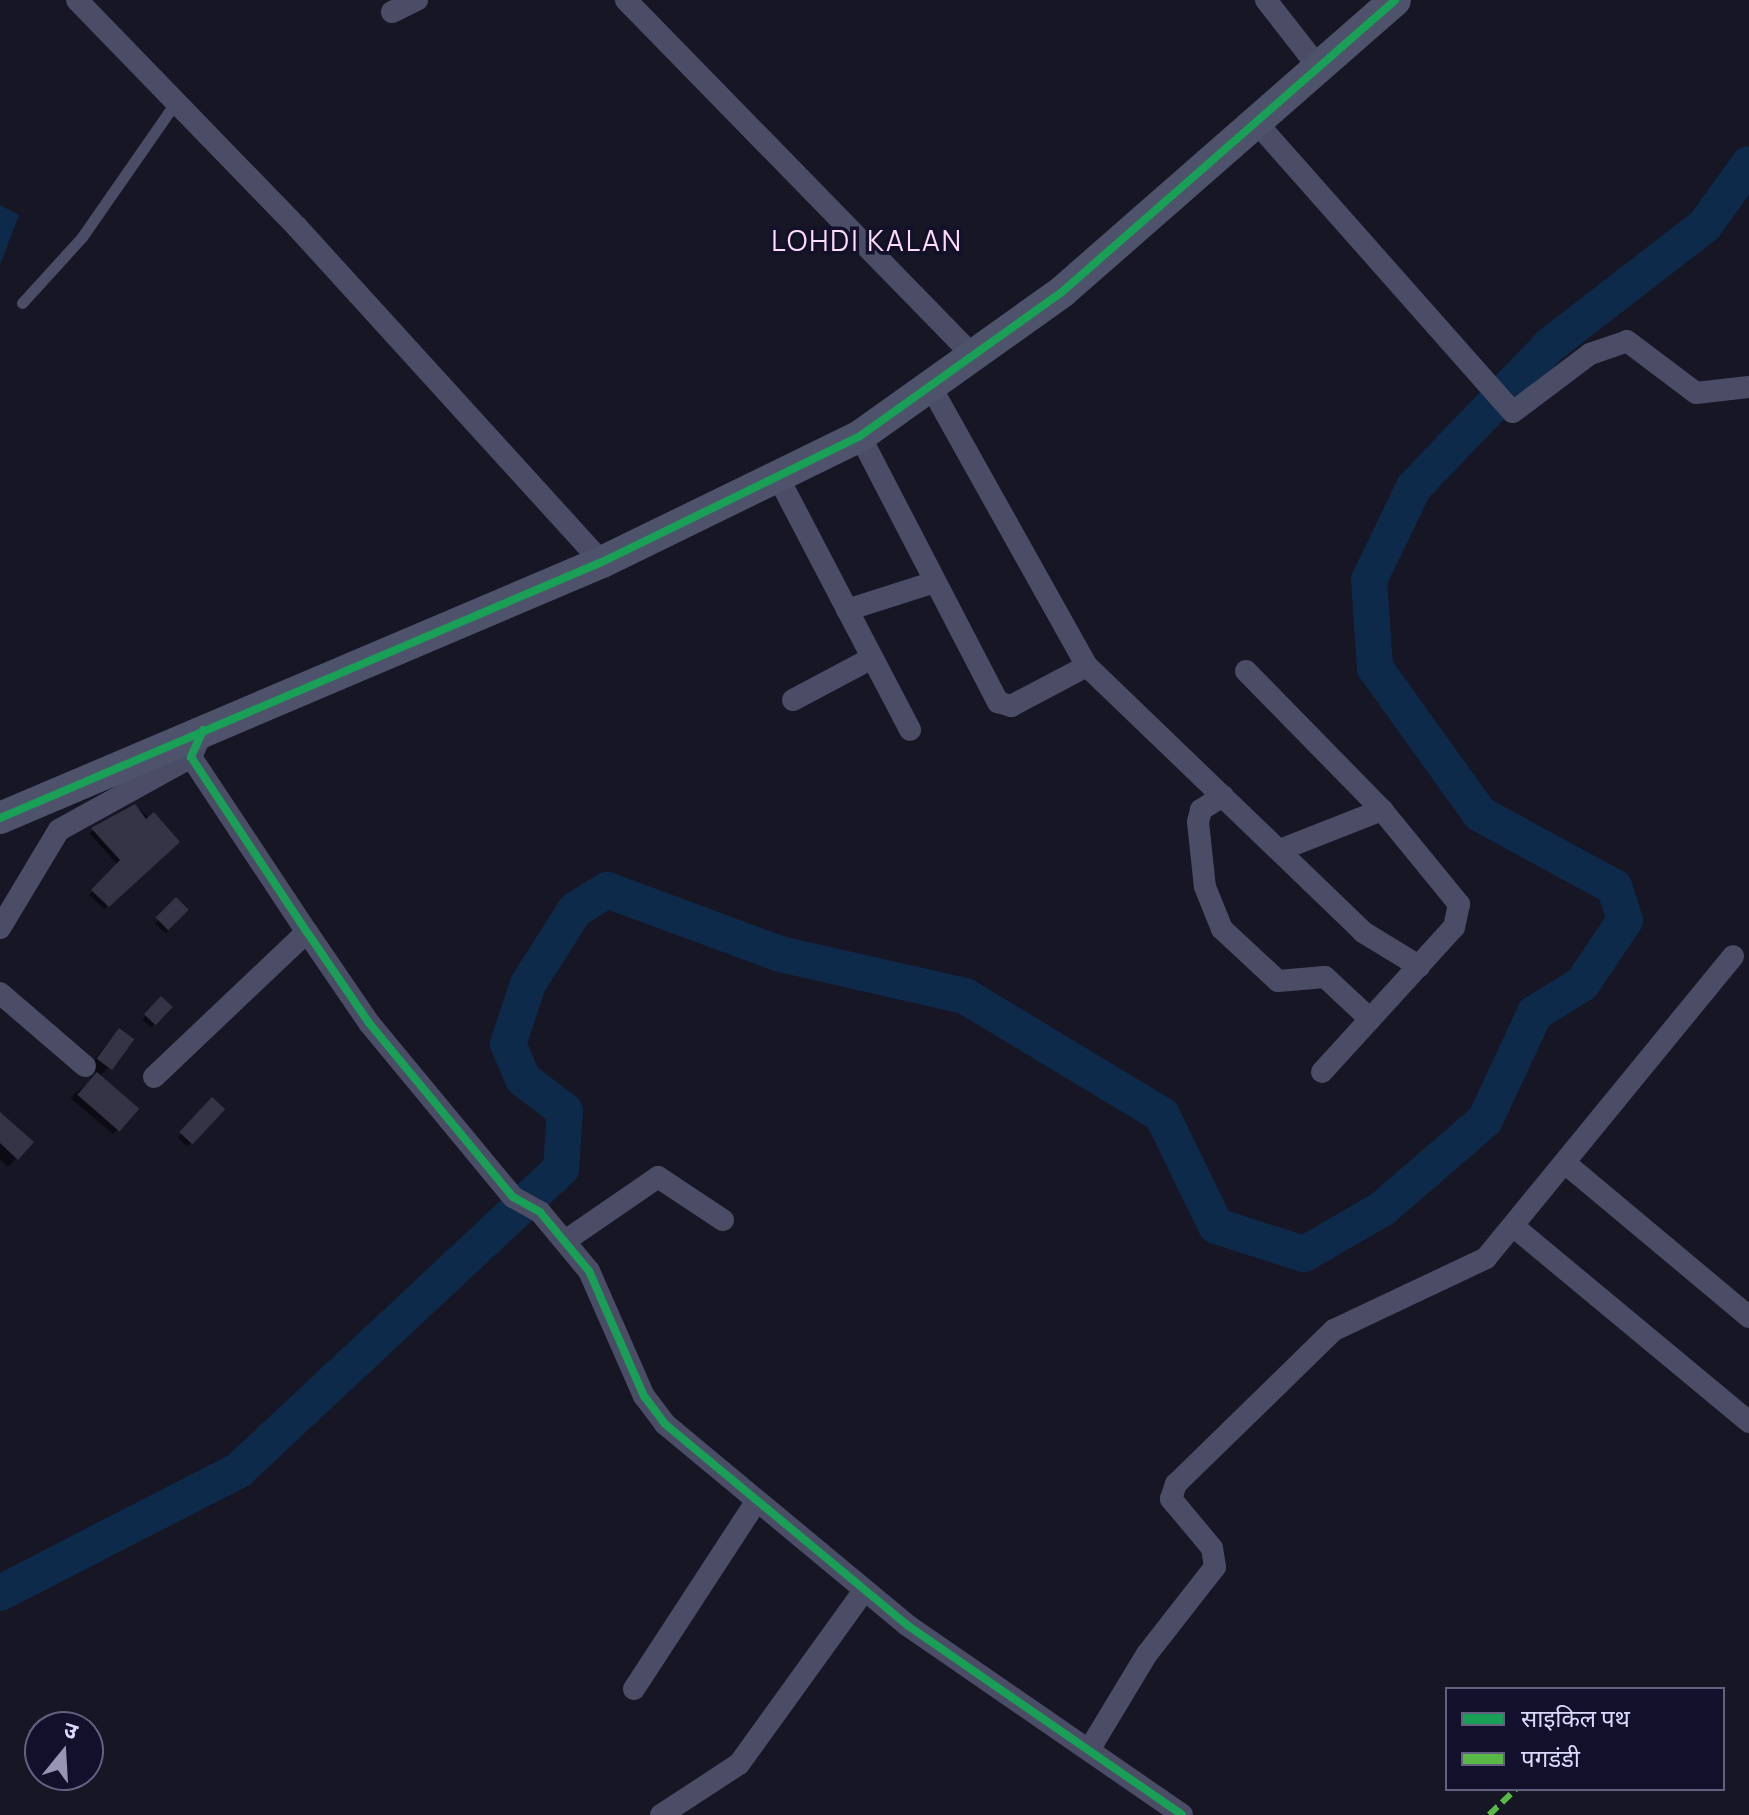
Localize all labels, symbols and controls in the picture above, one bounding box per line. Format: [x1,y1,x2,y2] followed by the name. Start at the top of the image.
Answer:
[771,223,963,257] district label: LOHDI KALAN
[1445,1687,1725,1791] legend
[1521,1701,1630,1734] text: साइकिल पथ
[24,1711,104,1791] north arrow
[60,1714,82,1746] text: उ
[1521,1741,1580,1774] text: पगडंडी

